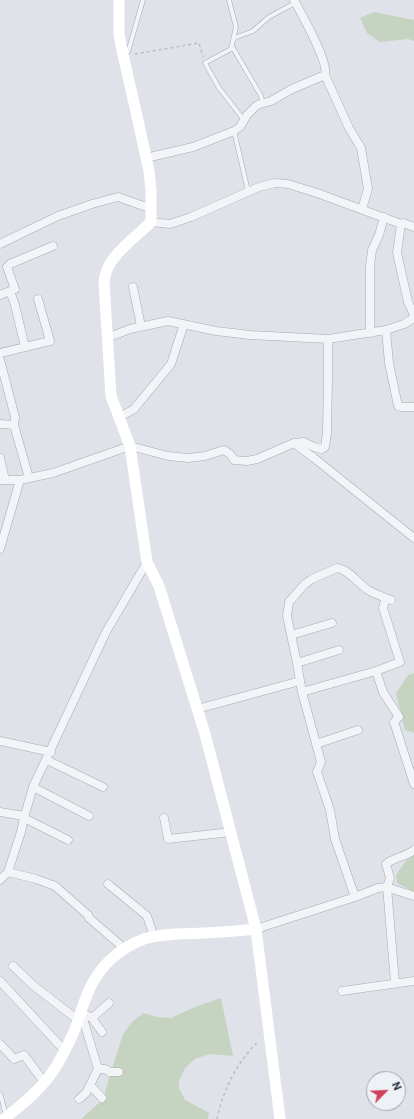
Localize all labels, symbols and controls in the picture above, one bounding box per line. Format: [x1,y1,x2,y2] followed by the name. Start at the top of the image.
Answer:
[366,1071,406,1111] north arrow
[389,1080,404,1093] text: N

